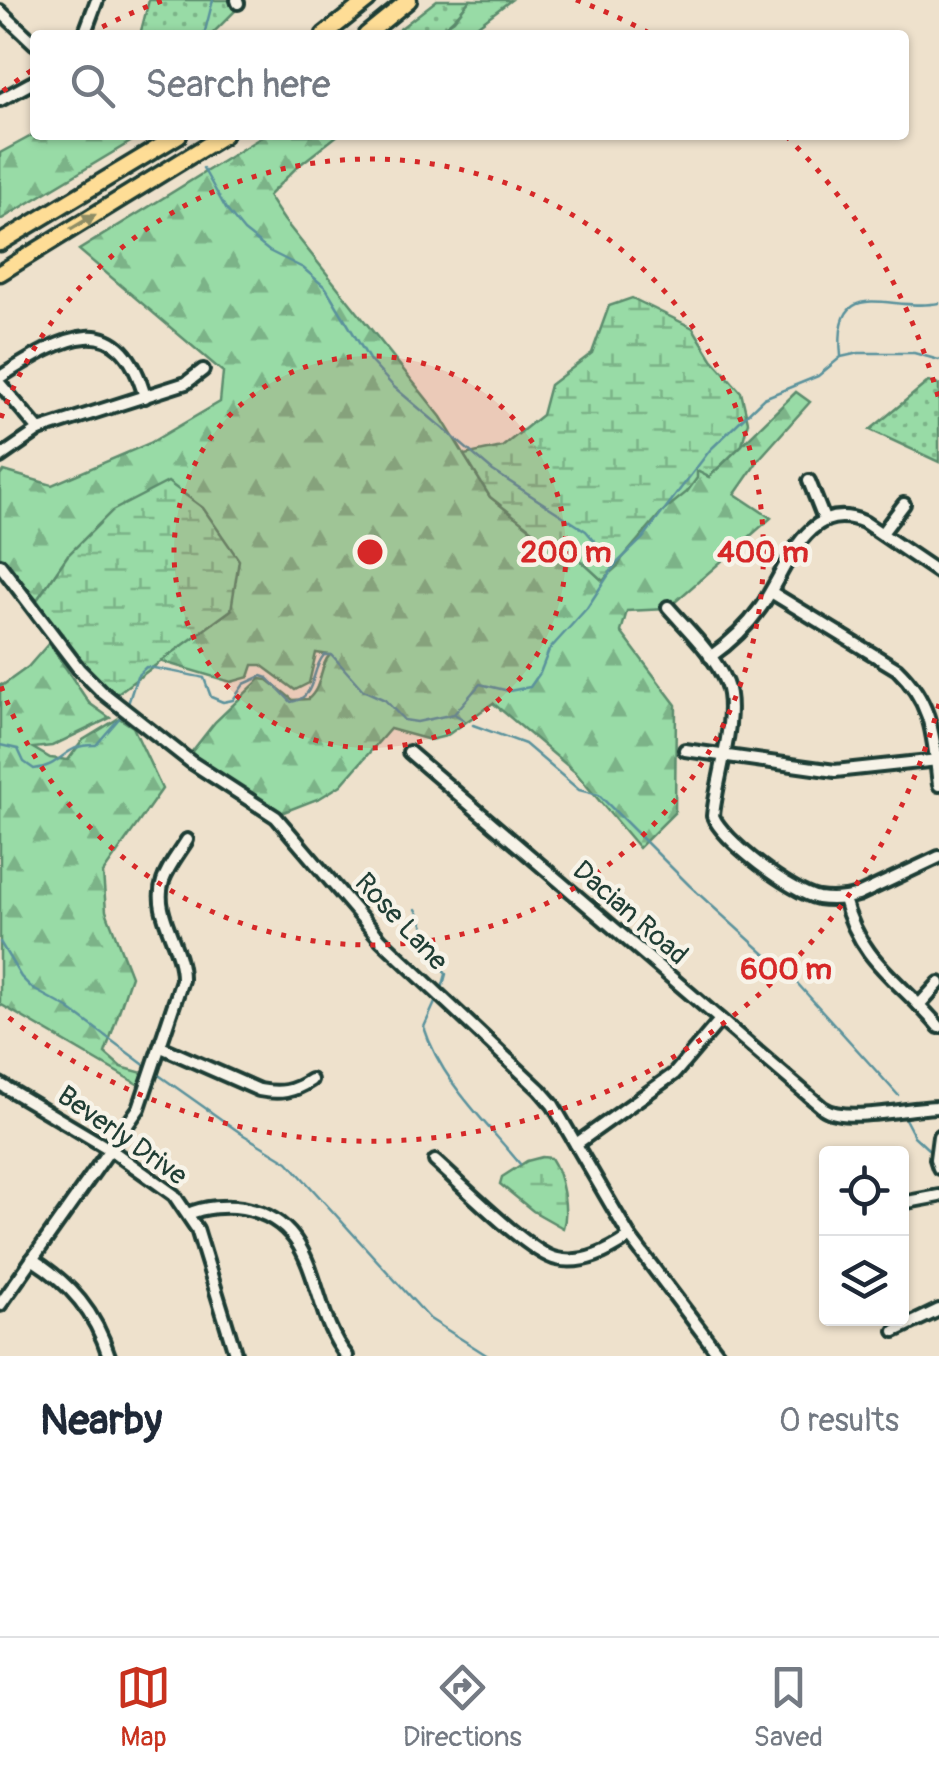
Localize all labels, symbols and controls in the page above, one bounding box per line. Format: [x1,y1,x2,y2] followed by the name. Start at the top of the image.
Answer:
[30,30,909,140] search box
[65,58,120,113] icon: search
[145,61,331,109] text: Search here
[69,214,97,231] one-way arrow
[352,534,388,570] centre of rings
[521,534,611,571] text: 200 m
[717,534,809,571] text: 400 m
[565,853,695,973] street label: Dacian Road
[347,866,455,978] street label: Rose Lane
[740,951,832,988] text: 600 m
[50,1078,194,1194] street label: Beverly Drive
[819,1146,909,1326] map controls
[819,1146,909,1236] button: locate
[819,1236,909,1326] button: layers
[40,1395,162,1447] text: Nearby
[779,1401,899,1441] text: 0 results
[116,1660,171,1755] tab: Map
[403,1660,522,1755] tab: Directions
[754,1660,823,1755] tab: Saved

